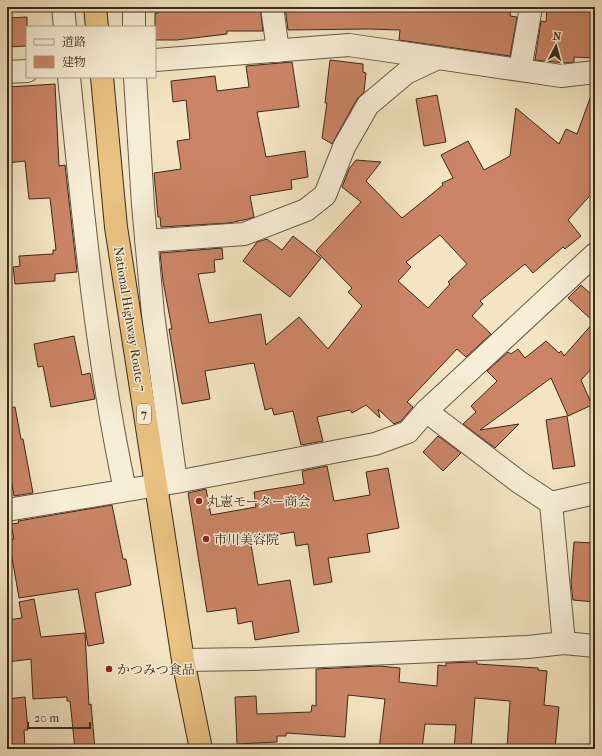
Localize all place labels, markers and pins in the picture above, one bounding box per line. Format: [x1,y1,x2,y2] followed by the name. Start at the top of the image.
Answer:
[207,494,310,509] place label: 丸憲モーター商会
[194,496,204,506] marker: 丸憲モーター商会
[214,532,279,547] place label: 市川美容院
[201,534,211,544] marker: 市川美容院
[117,662,195,677] place label: かつみつ食品
[104,664,114,674] marker: かつみつ食品

